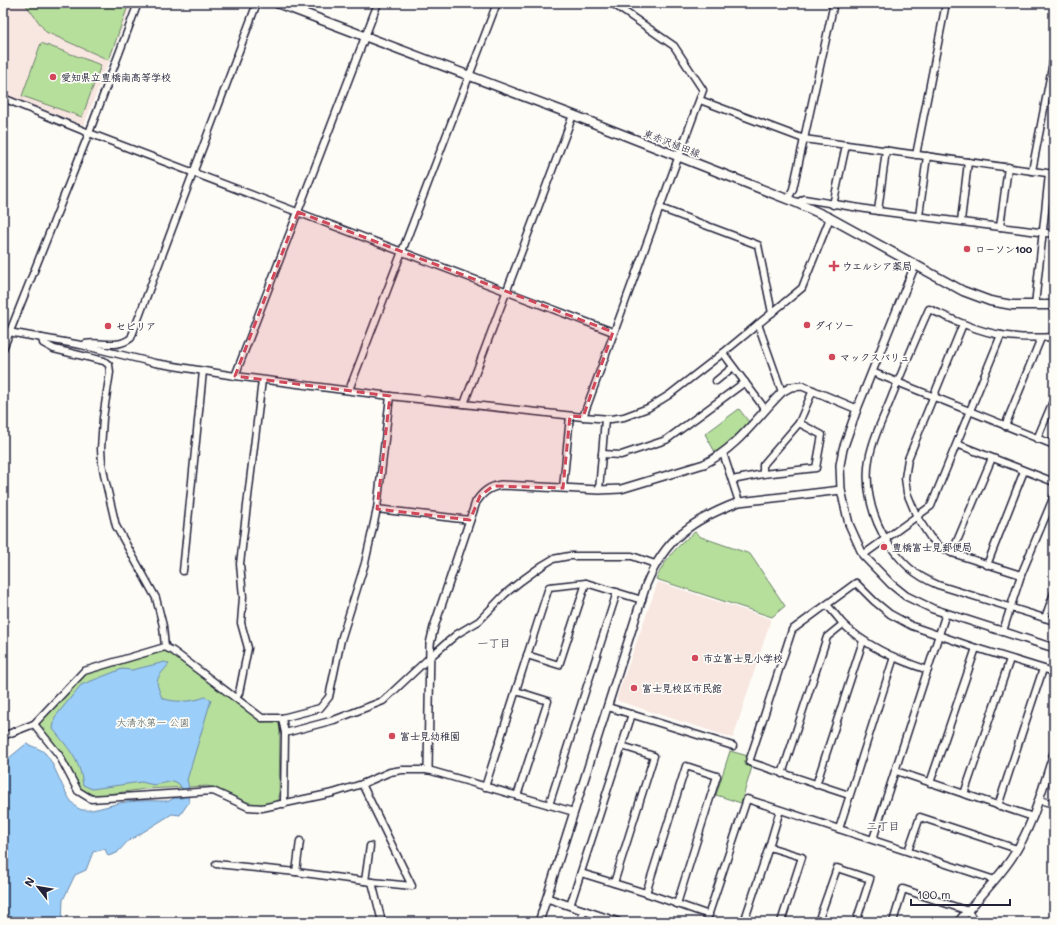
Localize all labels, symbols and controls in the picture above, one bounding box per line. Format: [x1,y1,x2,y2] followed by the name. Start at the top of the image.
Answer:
[61,70,171,84] place label: 愛知県立豊橋南高等学校
[48,72,58,82] marker: 愛知県立豊橋南高等学校
[641,126,703,160] street label: 東赤沢植田線
[975,242,1033,256] place label: ローソン100
[962,244,972,254] marker: ローソン100
[842,259,912,273] place label: ウエルシア薬局
[829,261,839,271] marker: ウエルシア薬局
[815,318,854,332] place label: ダイソー
[116,319,156,333] place label: セビリア
[802,320,812,330] marker: ダイソー
[103,321,113,331] marker: セビリア
[840,350,910,364] place label: マックスバリュ
[827,352,837,362] marker: マックスバリュ
[892,540,972,554] place label: 豊橋富士見郵便局
[879,542,889,552] marker: 豊橋富士見郵便局
[478,635,511,650] district label: 一丁目
[703,651,783,665] place label: 市立富士見小学校
[690,653,700,663] marker: 市立富士見小学校
[642,681,722,695] place label: 富士見校区市民館
[629,683,639,693] marker: 富士見校区市民館
[116,715,190,729] park label: 大清水第一 公園
[400,729,460,743] place label: 富士見幼稚園
[387,731,397,741] marker: 富士見幼稚園
[867,818,900,833] district label: 二丁目
[18,867,58,907] north arrow
[20,874,38,889] text: N
[911,881,1010,907] scale bar
[917,886,951,902] text: 100 m

